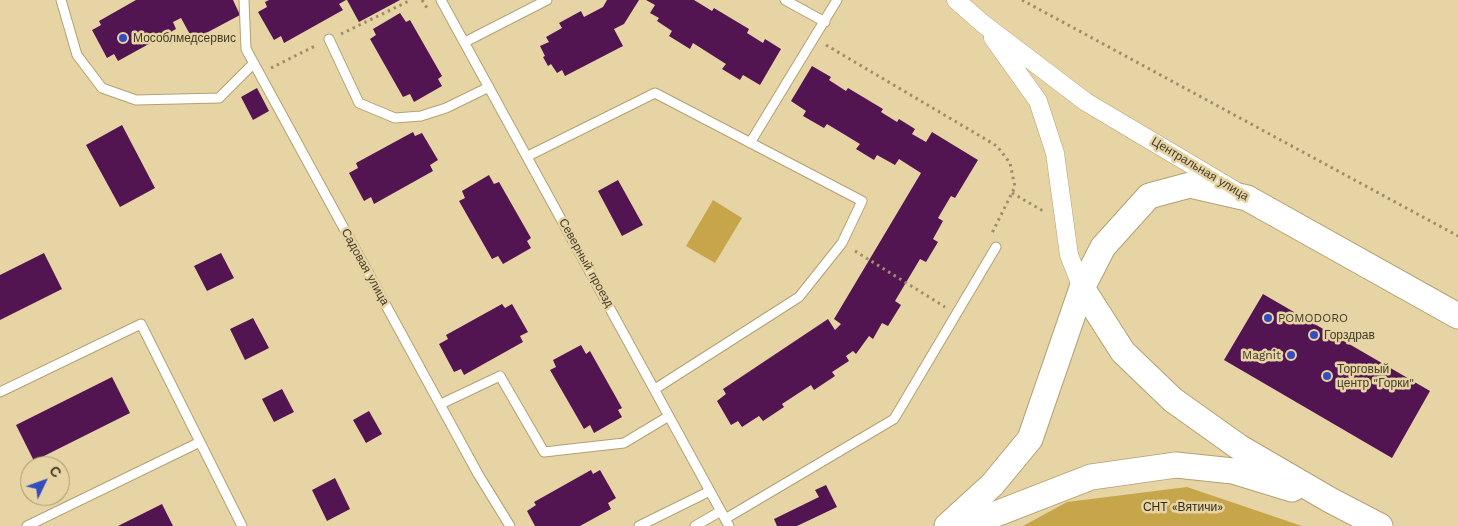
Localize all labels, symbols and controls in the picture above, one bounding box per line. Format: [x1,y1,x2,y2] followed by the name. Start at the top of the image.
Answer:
[133,31,236,45] place label: Мособлмедсервис
[117,32,129,44] marker: Мособлмедсервис
[1149,134,1251,204] street label: Центральная улица
[556,216,616,310] street label: Северный проезд
[338,226,392,308] street label: Садовая улица
[1278,311,1348,325] place label: POMODORO
[1262,312,1274,324] marker: POMODORO
[1324,328,1375,342] place label: Горздрав
[1308,329,1320,341] marker: Горздрав
[1242,348,1281,362] place label: Magnit
[1285,349,1297,361] marker: Magnit
[1337,362,1414,390] place label: Торговый центр "Горки"
[1321,370,1333,382] marker: Торговый центр "Горки"
[20,456,70,506] north arrow
[46,463,65,481] text: С
[1143,500,1223,514] park label: СНТ «Вятичи»

